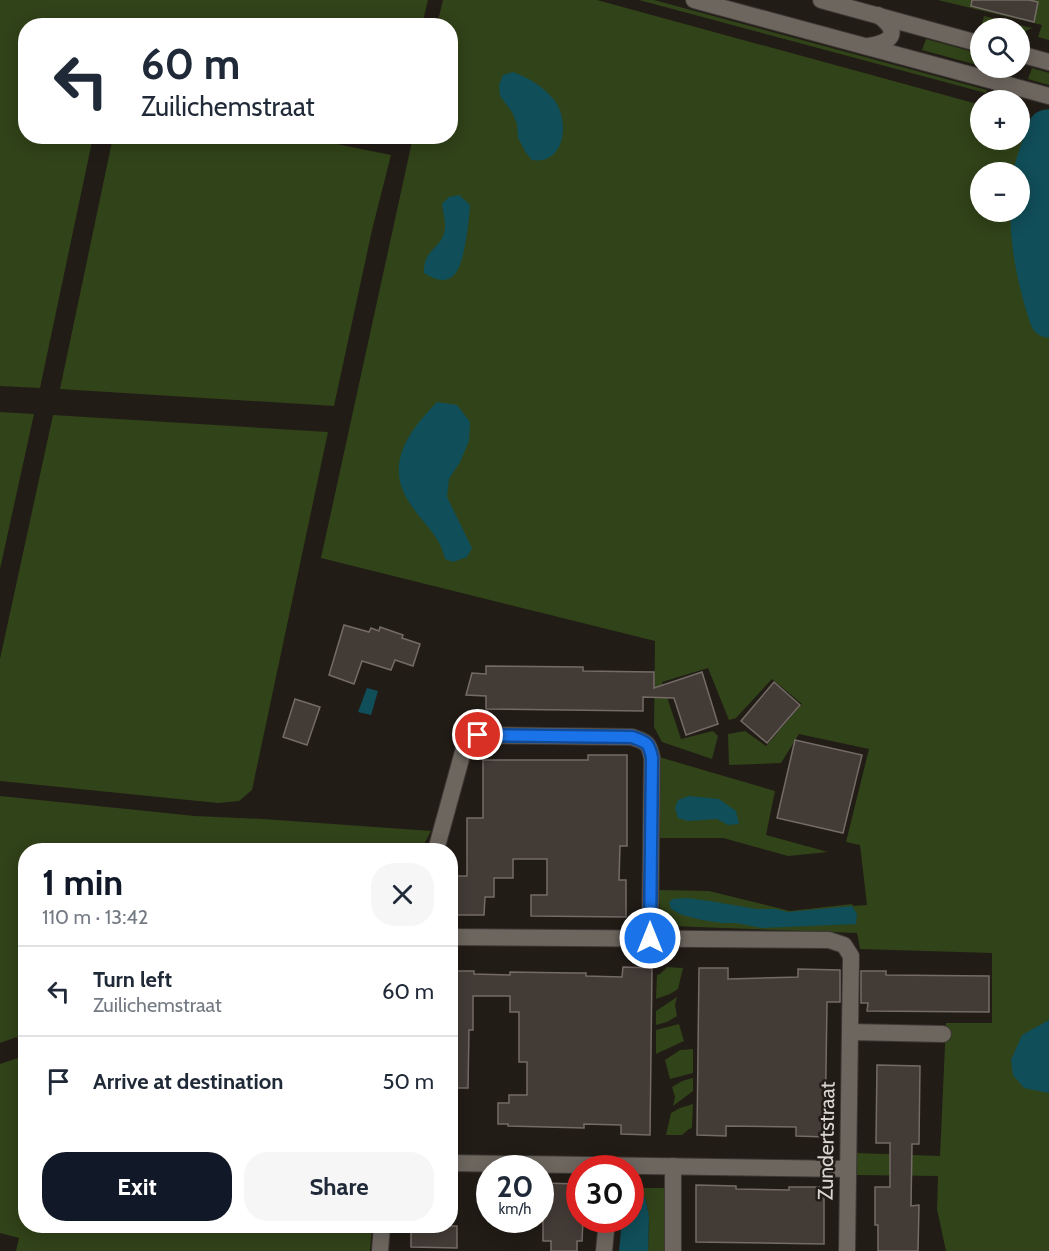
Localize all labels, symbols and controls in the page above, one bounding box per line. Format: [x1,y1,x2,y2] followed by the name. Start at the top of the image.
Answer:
[970,18,1030,222] map controls
[970,18,1030,78] button: search
[141,38,240,90] text: 60 m
[42,42,120,120] icon: left
[141,90,315,123] text: Zuilichemstraat
[970,90,1030,150] button: +
[970,162,1030,222] button: −
[452,709,503,760] pin
[461,718,494,751] icon: arrive
[42,860,123,904] text: 1 min
[371,863,434,926] button: close
[42,905,148,929] text: 110 m · 13:42
[618,906,682,970] position arrow
[93,966,172,993] text: Turn left
[42,975,75,1008] icon: left
[382,978,434,1005] text: 60 m
[93,993,222,1017] text: Zuilichemstraat
[42,1065,75,1098] icon: arrive
[93,1068,283,1095] text: Arrive at destination
[382,1068,434,1095] text: 50 m
[812,1081,840,1201] street label: Zundertstraat
[42,1152,232,1221] button: Exit
[244,1152,434,1221] button: Share
[566,1155,644,1233] speed limit sign: 30
[496,1168,534,1205] text: 20
[499,1200,531,1218] text: km/h

